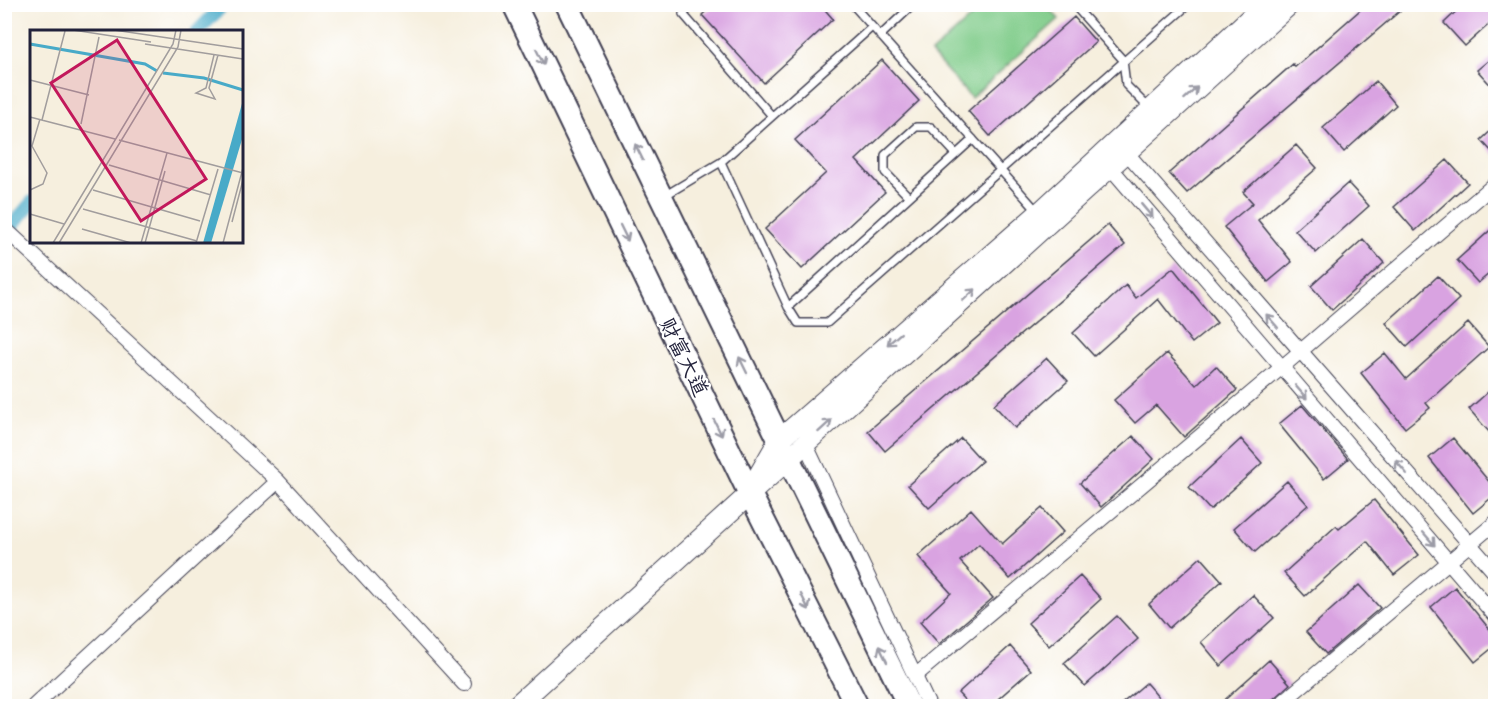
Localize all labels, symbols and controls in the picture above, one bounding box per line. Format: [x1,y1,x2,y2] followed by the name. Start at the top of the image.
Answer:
[30,30,243,243] inset map
[534,48,546,66] one-way arrow
[1183,86,1198,100] one-way arrow
[633,144,645,162] one-way arrow
[1141,203,1154,219] one-way arrow
[619,223,631,241] one-way arrow
[961,288,976,302] one-way arrow
[653,313,716,401] street label: 财富大道
[1265,314,1279,329] one-way arrow
[887,332,902,346] one-way arrow
[737,357,749,375] one-way arrow
[1294,384,1308,399] one-way arrow
[713,418,724,436] one-way arrow
[817,419,832,433] one-way arrow
[1394,460,1408,475] one-way arrow
[1422,531,1436,546] one-way arrow
[799,593,811,610] one-way arrow
[877,645,889,663] one-way arrow

